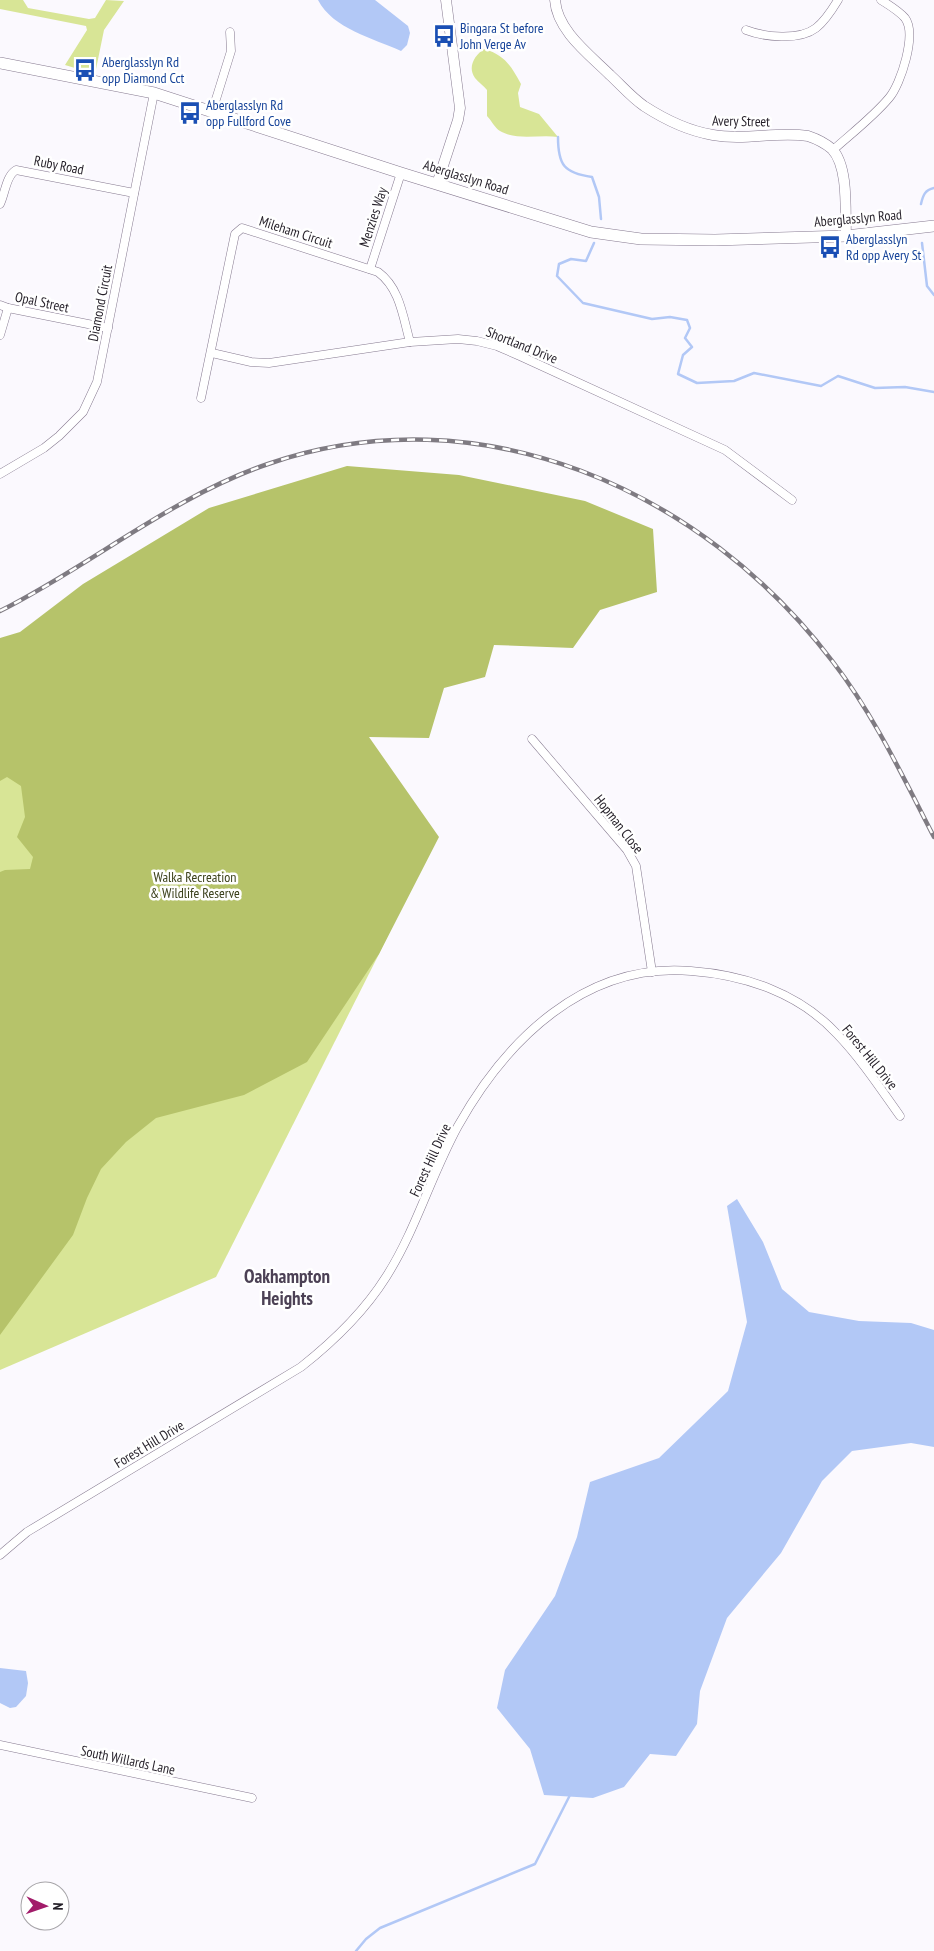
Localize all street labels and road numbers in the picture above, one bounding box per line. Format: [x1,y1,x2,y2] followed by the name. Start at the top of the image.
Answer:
[712,111,770,131] street label: Avery Street
[33,151,85,179] street label: Ruby Road
[421,155,511,199] street label: Aberglasslyn Road
[355,184,391,249] street label: Menzies Way
[813,205,903,231] street label: Aberglasslyn Road
[257,212,335,252] street label: Mileham Circuit
[84,263,116,343] street label: Diamond Circuit
[13,288,71,317] street label: Opal Street
[484,322,561,368] street label: Shortland Drive
[590,791,648,857] street label: Hopman Close
[838,1021,902,1093] street label: Forest Hill Drive
[405,1120,455,1199] street label: Forest Hill Drive
[111,1416,187,1472] street label: Forest Hill Drive
[79,1741,177,1779] street label: South Willards Lane

